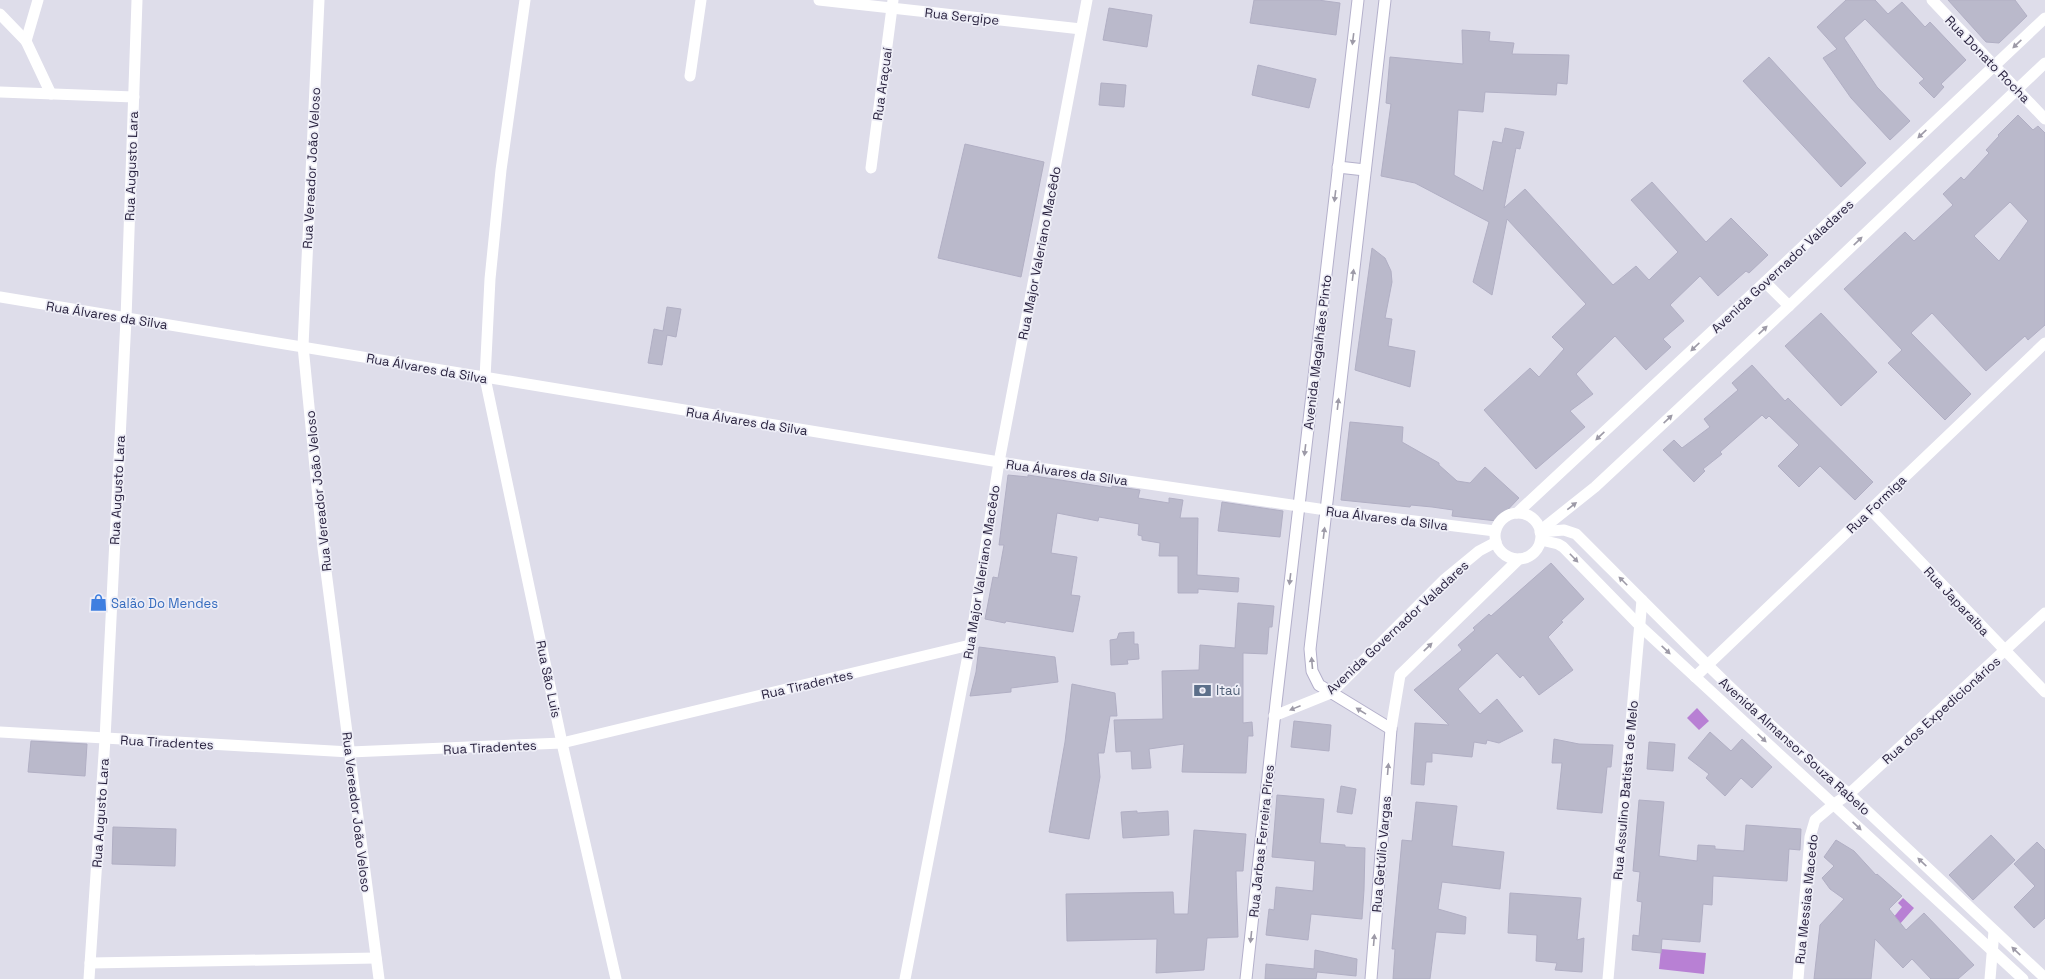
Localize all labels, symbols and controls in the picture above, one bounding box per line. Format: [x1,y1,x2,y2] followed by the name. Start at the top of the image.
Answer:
[924,4,1000,29] street label: Rua Sergipe
[1941,12,2034,107] street label: Rua Donato Rocha
[1350,33,1357,45] one-way arrow
[2012,40,2022,49] one-way arrow
[869,46,896,122] street label: Rua Araçuaí
[299,87,324,249] street label: Rua Vereador João Veloso
[121,110,142,221] street label: Rua Augusto Lara
[1917,129,1927,139] one-way arrow
[1014,165,1065,341] street label: Rua Major Valeriano Macêdo
[1332,190,1338,202] one-way arrow
[1708,196,1857,337] street label: Avenida Governador Valadares
[1853,236,1863,246] one-way arrow
[1350,269,1356,281] one-way arrow
[1300,274,1335,431] street label: Avenida Magalhães Pinto
[45,297,169,334] street label: Rua Álvares da Silva
[1758,326,1768,335] one-way arrow
[1690,343,1700,352] one-way arrow
[365,349,489,388] street label: Rua Álvares da Silva
[1335,398,1342,410] one-way arrow
[685,403,809,440] street label: Rua Álvares da Silva
[302,410,335,572] street label: Rua Vereador João Veloso
[1663,414,1673,424] one-way arrow
[1595,431,1605,441] one-way arrow
[106,434,129,545] street label: Rua Augusto Lara
[1302,444,1308,456] one-way arrow
[1005,456,1129,490] street label: Rua Álvares da Silva
[1843,471,1910,537] street label: Rua Formiga
[959,484,1004,660] street label: Rua Major Valeriano Macêdo
[1325,503,1449,534] street label: Rua Álvares da Silva
[1567,503,1577,511] one-way arrow
[1320,527,1327,539] one-way arrow
[1569,553,1579,563] one-way arrow
[1323,557,1472,698] street label: Avenida Governador Valadares
[1920,563,1994,640] street label: Rua Japaraiba
[1287,573,1293,585] one-way arrow
[1618,576,1628,586] one-way arrow
[88,593,108,613] shop icon: Salão Do Mendes
[111,595,218,612] place label: Salão Do Mendes
[532,639,565,719] street label: Rua São Luis
[1423,642,1433,652] one-way arrow
[1661,645,1671,654] one-way arrow
[1879,653,2004,768] street label: Rua dos Expedicionários
[1308,656,1315,669] one-way arrow
[760,666,855,703] street label: Rua Tiradentes
[1715,674,1874,819] street label: Avenida Almansor Souza Rabelo
[1193,680,1213,700] bank icon: Itaú
[1216,682,1240,699] place label: Itaú
[1609,700,1642,881] street label: Rua Assulino Batista de Melo
[1289,705,1301,711] one-way arrow
[1355,708,1367,715] one-way arrow
[338,731,375,893] street label: Rua Vereador João Veloso
[120,732,214,753] street label: Rua Tiradentes
[1757,733,1766,742] one-way arrow
[443,737,537,758] street label: Rua Tiradentes
[88,757,113,868] street label: Rua Augusto Lara
[1384,763,1391,775] one-way arrow
[1245,764,1278,918] street label: Rua Jarbas Ferreira Pires
[1368,795,1395,913] street label: Rua Getúlio Vargas
[1852,821,1862,831] one-way arrow
[1791,833,1822,965] street label: Rua Messias Macedo
[1917,857,1927,867] one-way arrow
[1247,931,1254,943] one-way arrow
[1370,934,1377,946] one-way arrow
[2011,947,2021,956] one-way arrow

